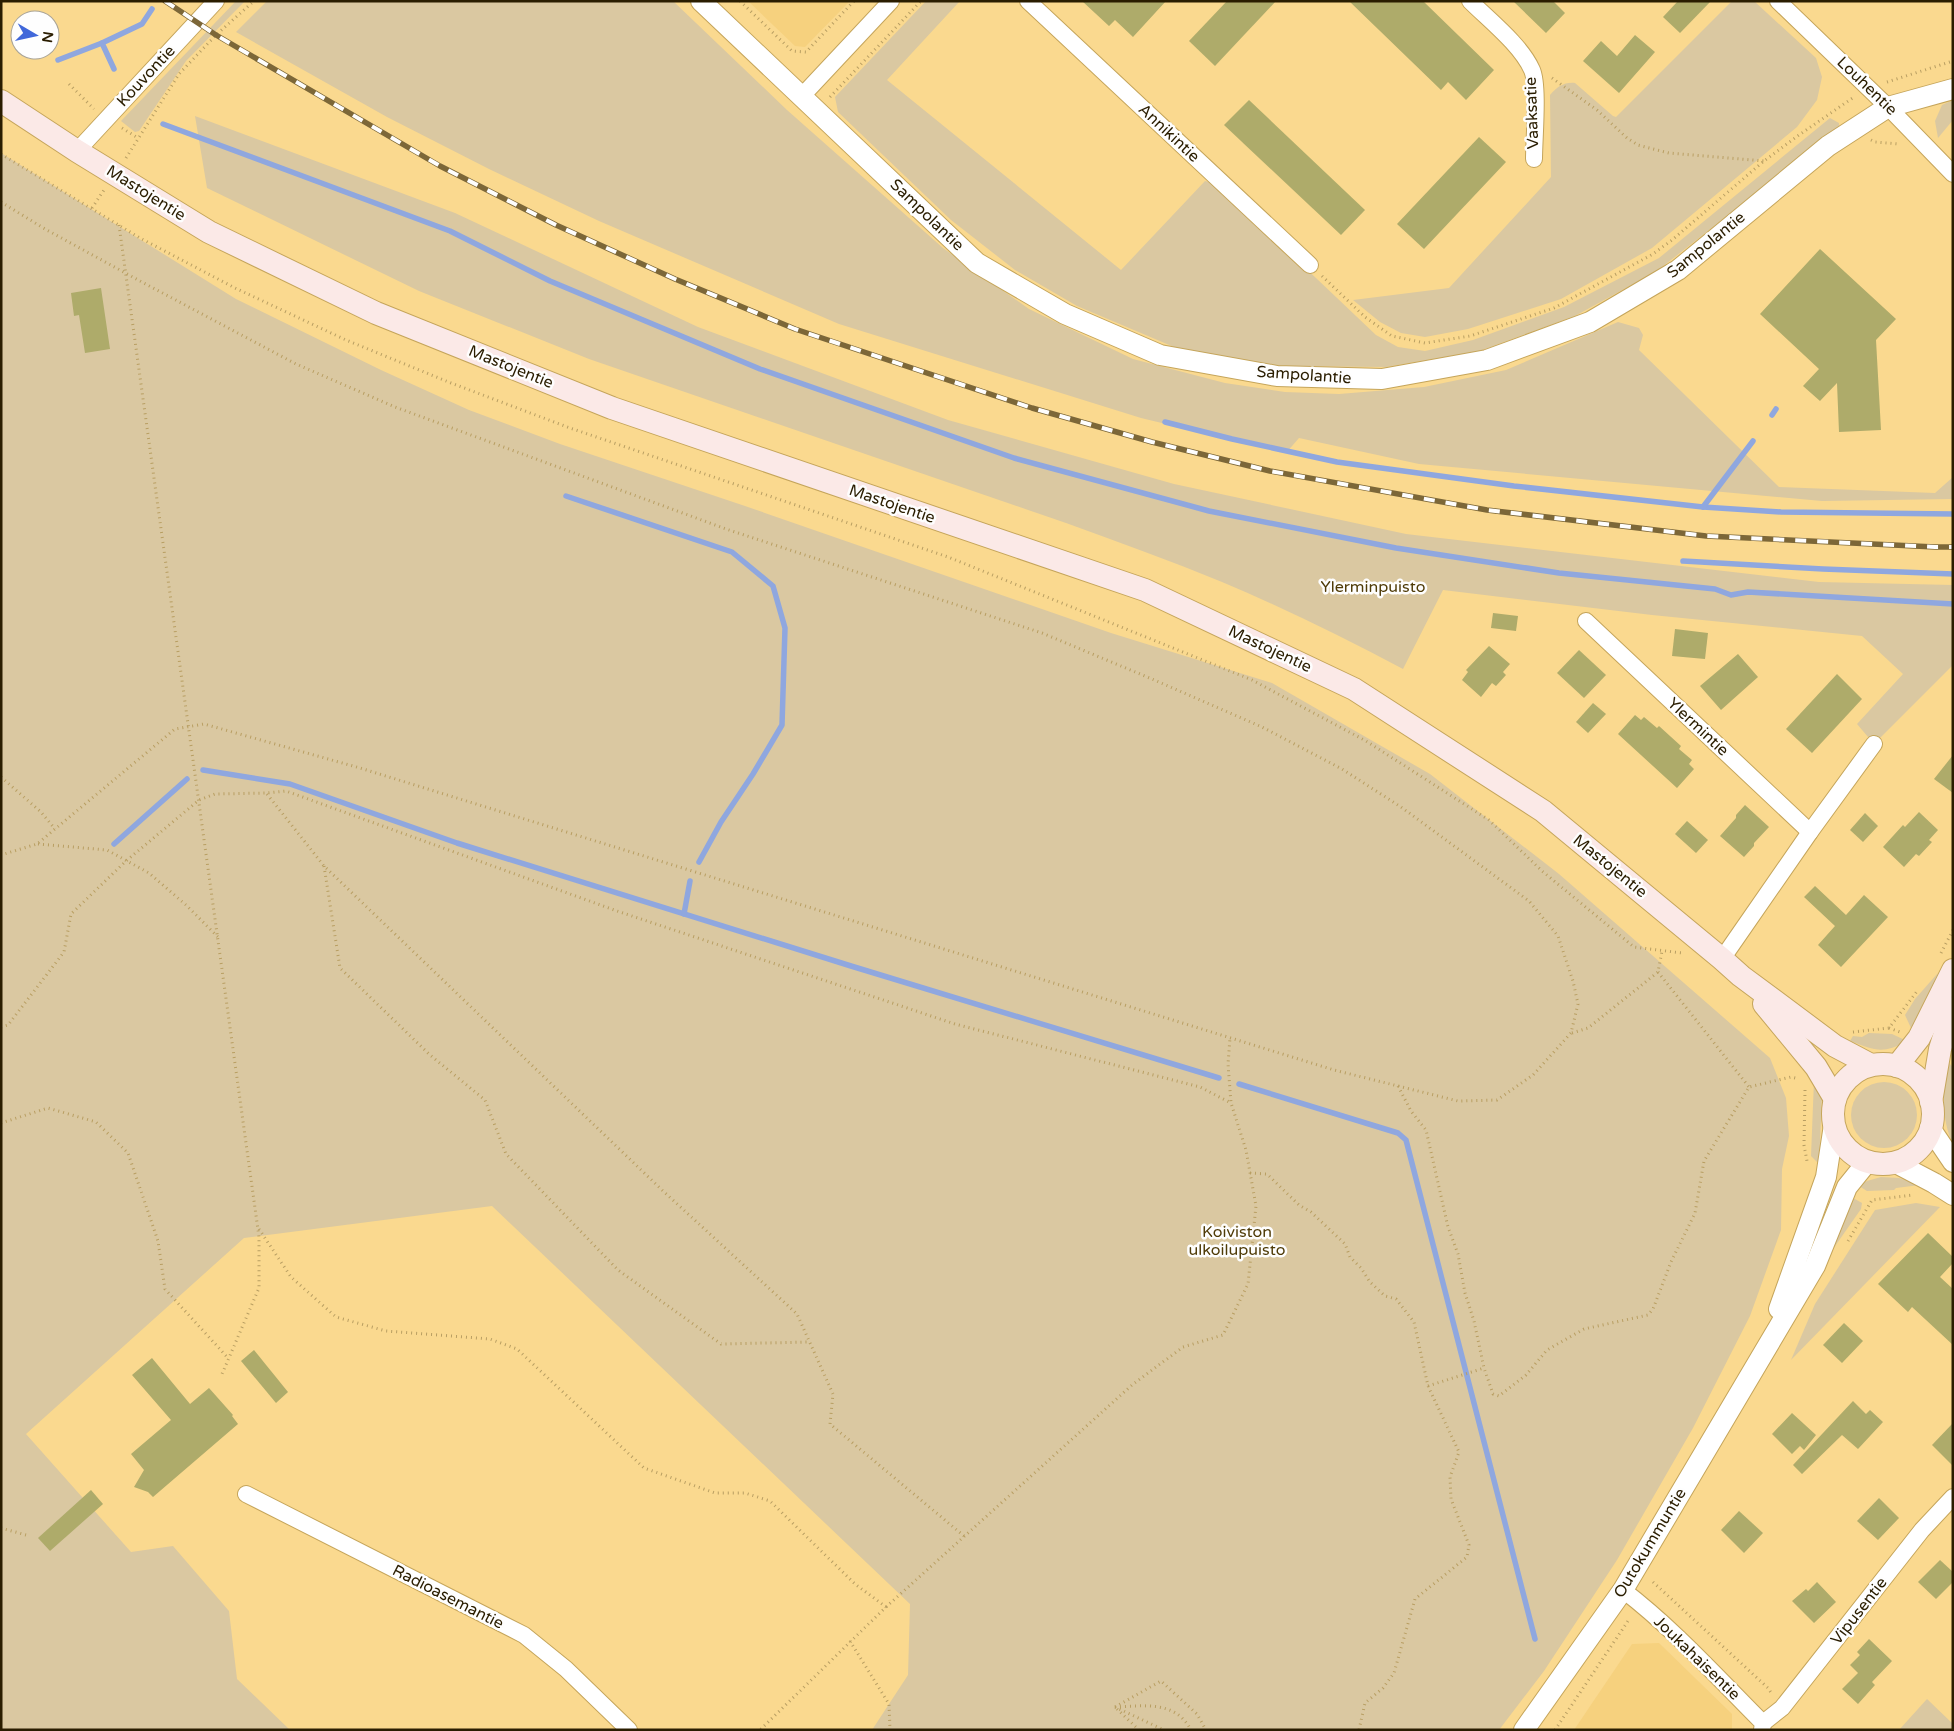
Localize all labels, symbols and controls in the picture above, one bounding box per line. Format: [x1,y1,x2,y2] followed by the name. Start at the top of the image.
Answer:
[10,10,60,60] north arrow
[38,30,57,44] text: N
[112,41,180,111] street label: Kouvontie
[1833,52,1901,120] street label: Louhentie
[1521,76,1543,150] street label: Vaaksatie
[1134,100,1204,166] street label: Annikintie
[103,161,189,225] street label: Mastojentie
[886,175,968,255] street label: Sampolantie
[1663,207,1749,283] street label: Sampolantie
[466,341,556,393] street label: Mastojentie
[1256,362,1352,388] street label: Sampolantie
[846,480,938,528] street label: Mastojentie
[1321,577,1425,597] park label: Ylerminpuisto
[1225,621,1315,677] street label: Mastojentie
[1663,694,1733,760] street label: Ylermintie
[1569,830,1651,902] street label: Mastojentie
[1189,1222,1285,1260] park label: Koiviston ulkoilupuisto
[1609,1484,1691,1602] street label: Outokummuntie
[389,1560,507,1634] street label: Radioasemantie
[1826,1573,1892,1649] street label: Vipusentie
[1650,1612,1744,1704] street label: Joukahaisentie

